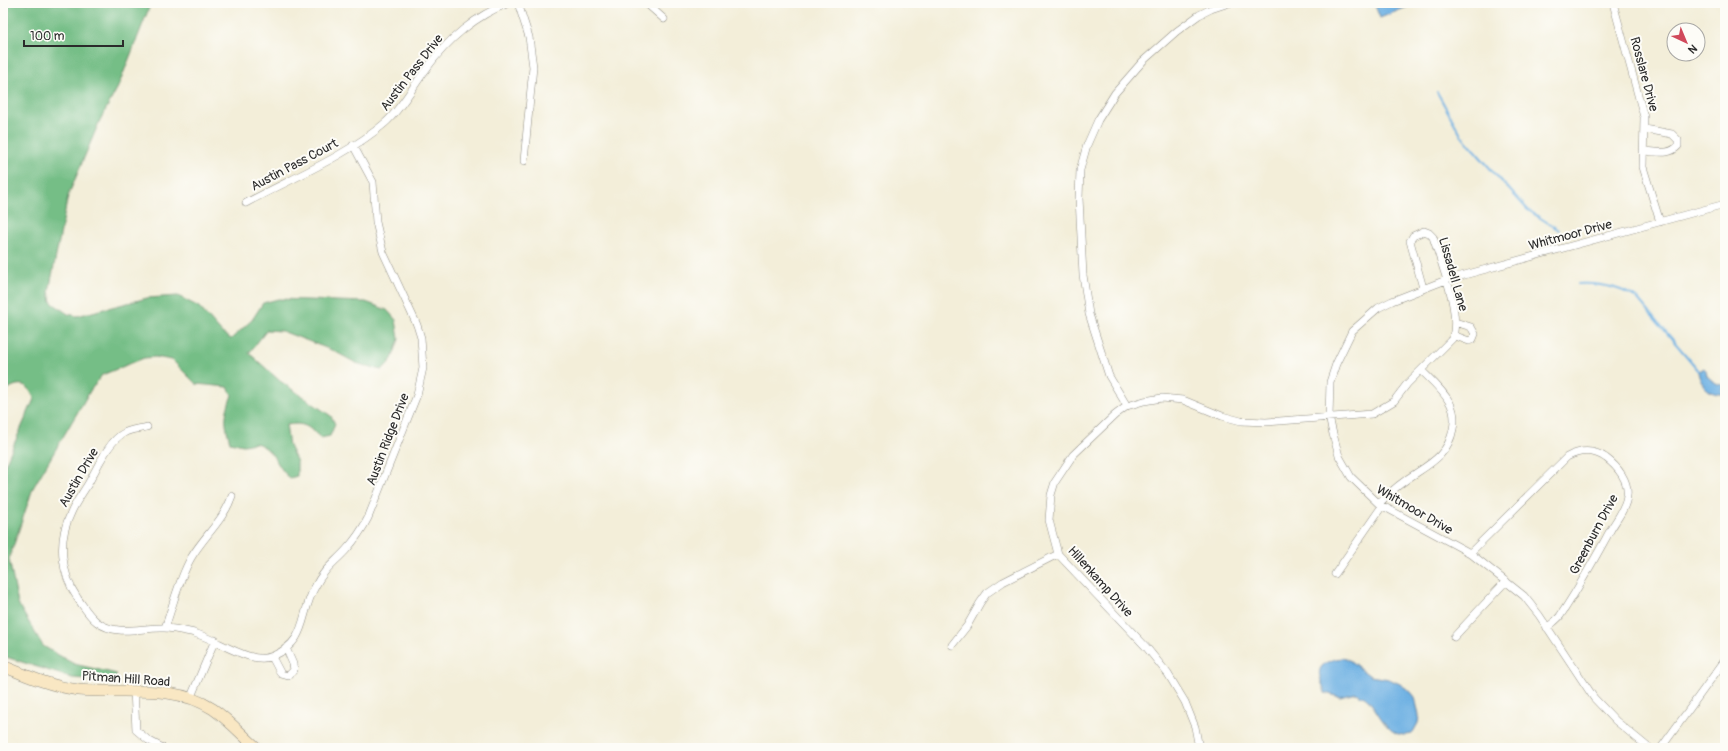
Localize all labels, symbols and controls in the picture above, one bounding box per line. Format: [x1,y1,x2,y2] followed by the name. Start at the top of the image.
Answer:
[24,22,123,48] scale bar
[1666,22,1706,62] north arrow
[30,29,65,44] text: 100 m
[377,31,447,114] street label: Austin Pass Drive
[1626,35,1662,114] street label: Rosslare Drive
[1685,42,1700,56] text: N
[248,135,341,195] street label: Austin Pass Court
[1527,216,1614,254] street label: Whitmoor Drive
[1435,236,1471,314] street label: Lissadell Lane
[363,390,413,488] street label: Austin Ridge Drive
[56,445,102,510] street label: Austin Drive
[1373,482,1456,538] street label: Whitmoor Drive
[1566,491,1622,577] street label: Greenburn Drive
[1064,543,1137,621] street label: Hillenkamp Drive
[81,668,171,690] street label: Pitman Hill Road

